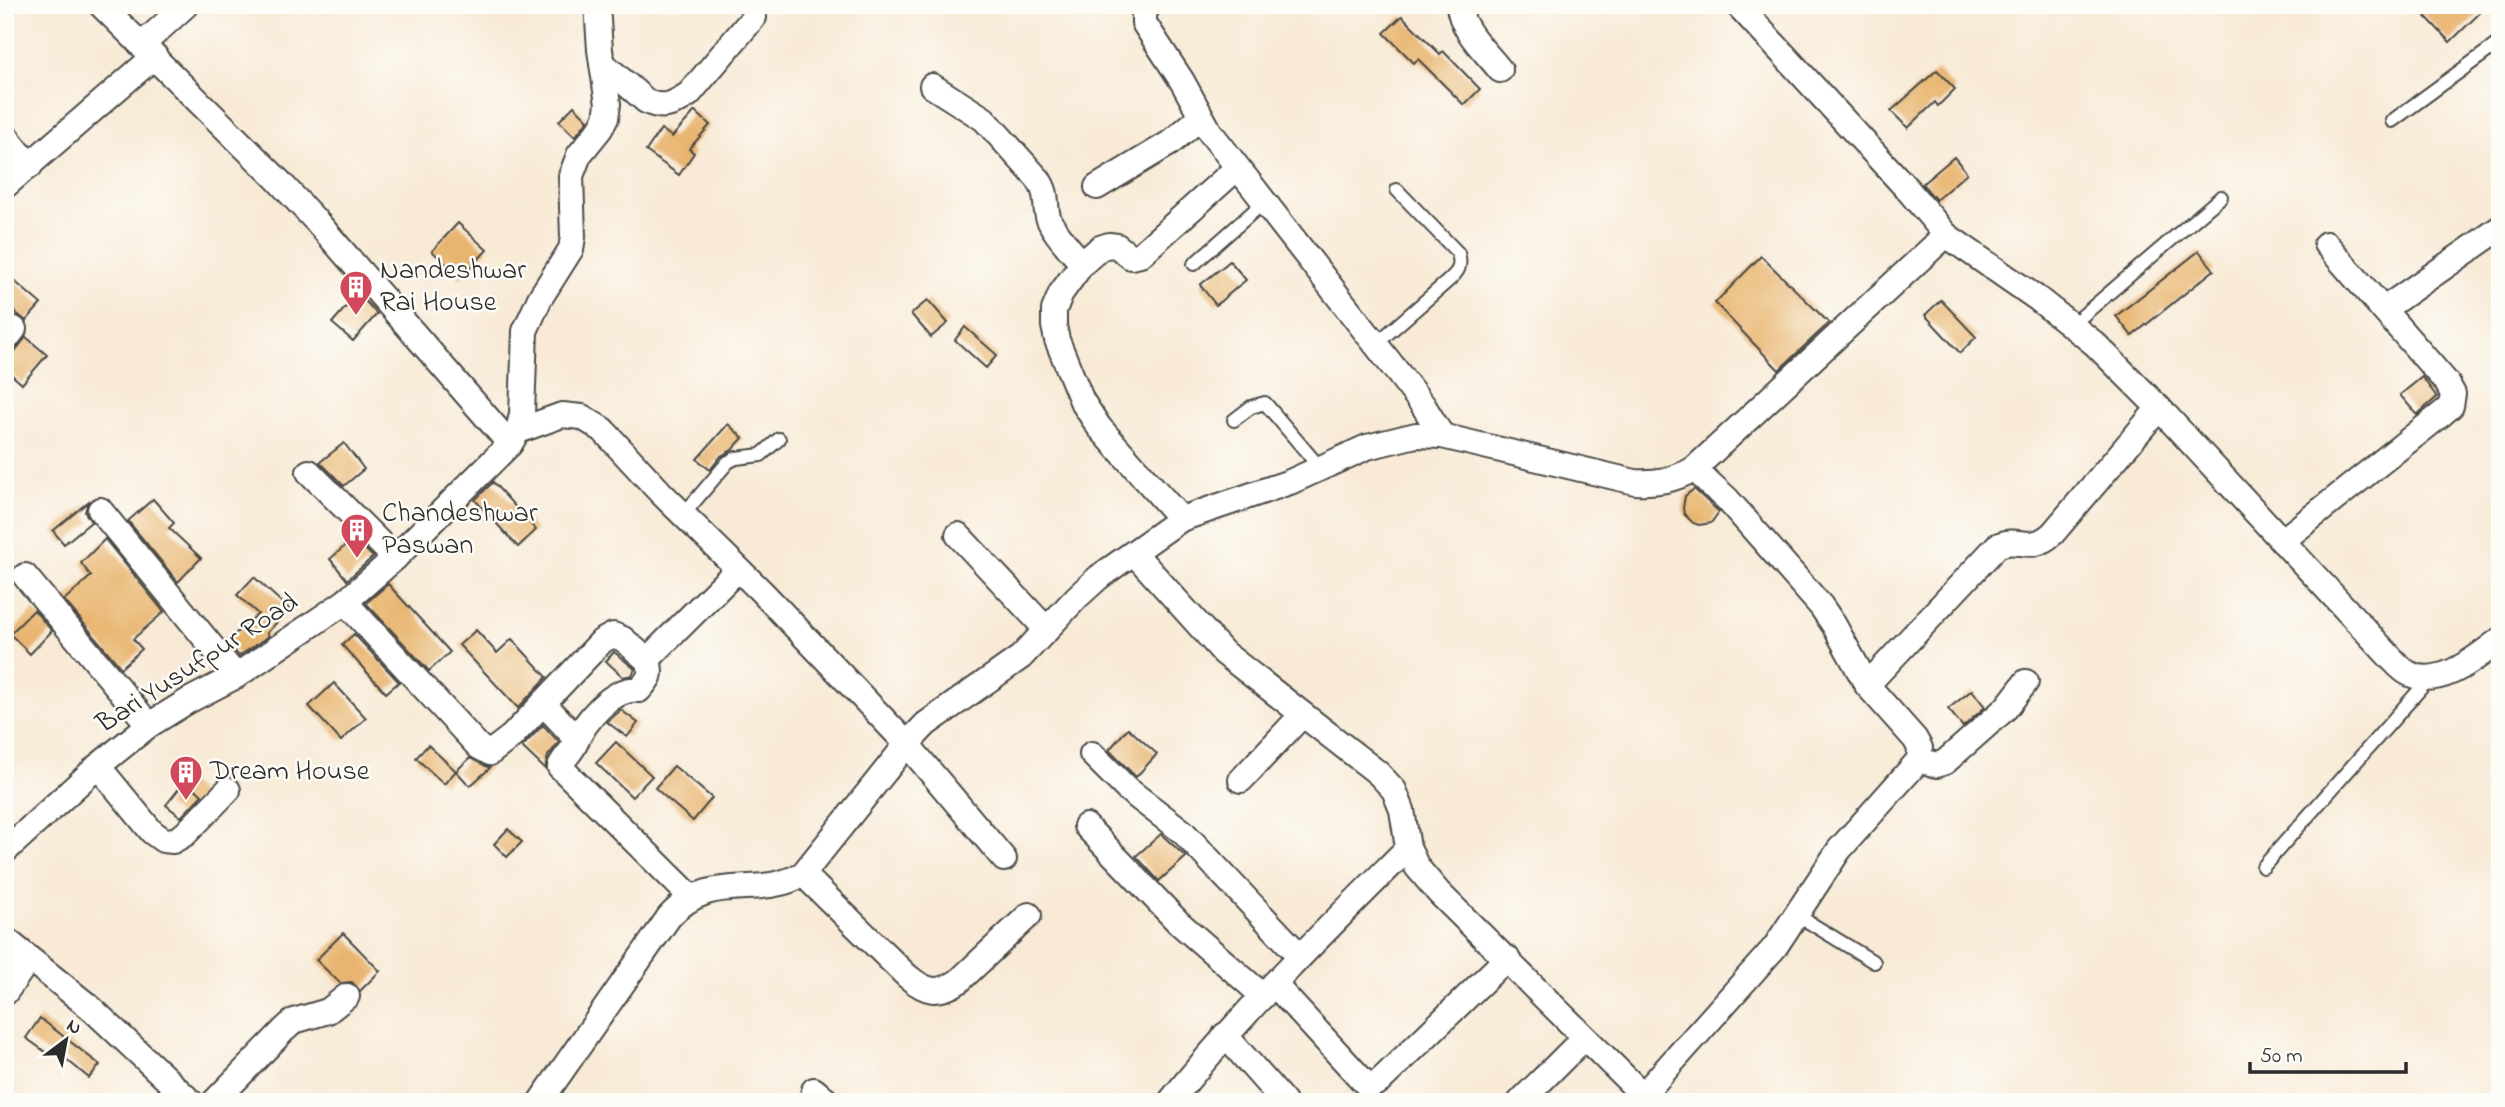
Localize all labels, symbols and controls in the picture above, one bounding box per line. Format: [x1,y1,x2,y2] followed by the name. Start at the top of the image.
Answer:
[380,251,526,324] place label: Nandeshwar Rai House
[337,268,375,317] building icon: Nandeshwar Rai House
[382,494,538,567] place label: Chandeshwar Paswan
[338,511,376,560] building icon: Chandeshwar Paswan
[88,583,307,745] street label: Bari Yusufpur Road
[209,752,370,793] place label: Dream House
[167,753,205,802] building icon: Dream House
[32,1006,102,1076] north arrow
[61,1013,86,1043] text: N
[2250,1030,2405,1074] scale bar
[2260,1042,2303,1072] text: 50 m

